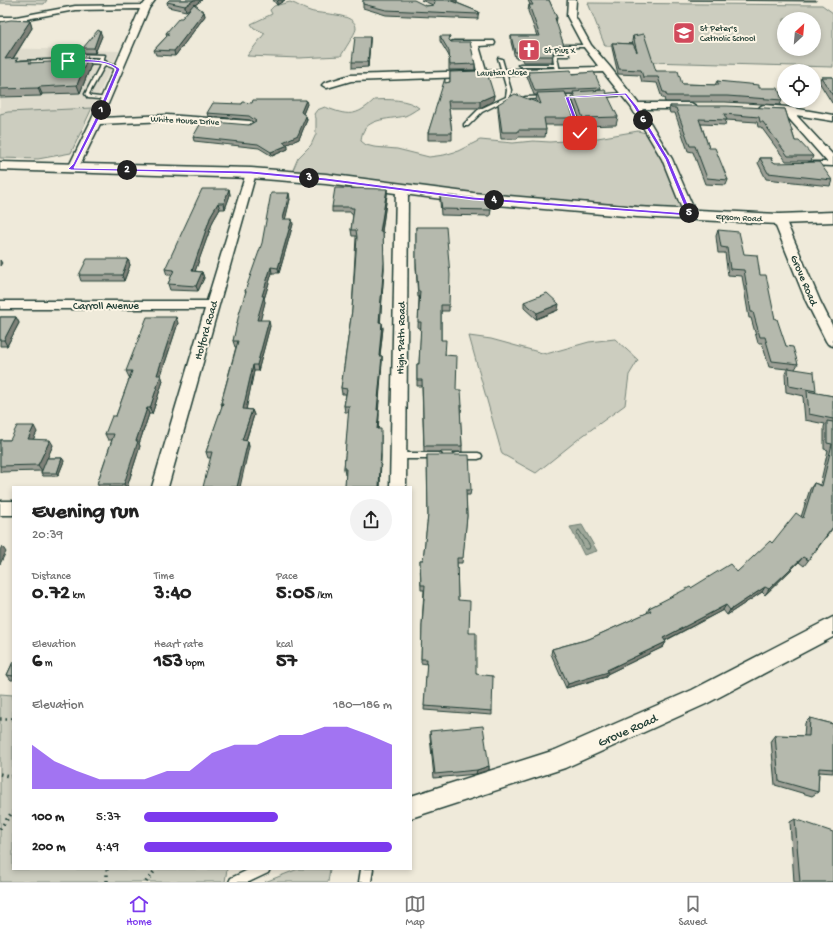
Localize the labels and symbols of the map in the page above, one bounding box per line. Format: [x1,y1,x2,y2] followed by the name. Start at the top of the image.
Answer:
[777,12,821,56] north arrow
[671,20,697,46] school or university icon: St Peter's Catholic School
[700,24,756,45] place label: St Peter's Catholic School
[516,37,542,63] church icon: St Pius X
[51,44,85,78] pin
[544,46,577,57] place label: St Pius X
[477,68,528,79] street label: Laustan Close
[91,100,111,120] pin: 1
[633,110,653,130] pin: 6
[150,114,220,129] street label: White House Drive
[563,116,597,150] pin
[117,160,137,180] pin: 2
[299,168,319,188] pin: 3
[484,190,504,210] pin: 4
[679,203,699,223] pin: 5
[716,212,763,225] street label: Epsom Road
[787,254,820,309] street label: Grove Road
[192,298,221,361] street label: Holford Road
[395,300,409,374] street label: High Path Road
[73,301,139,313] street label: Carroll Avenue
[596,711,661,751] street label: Grove Road

